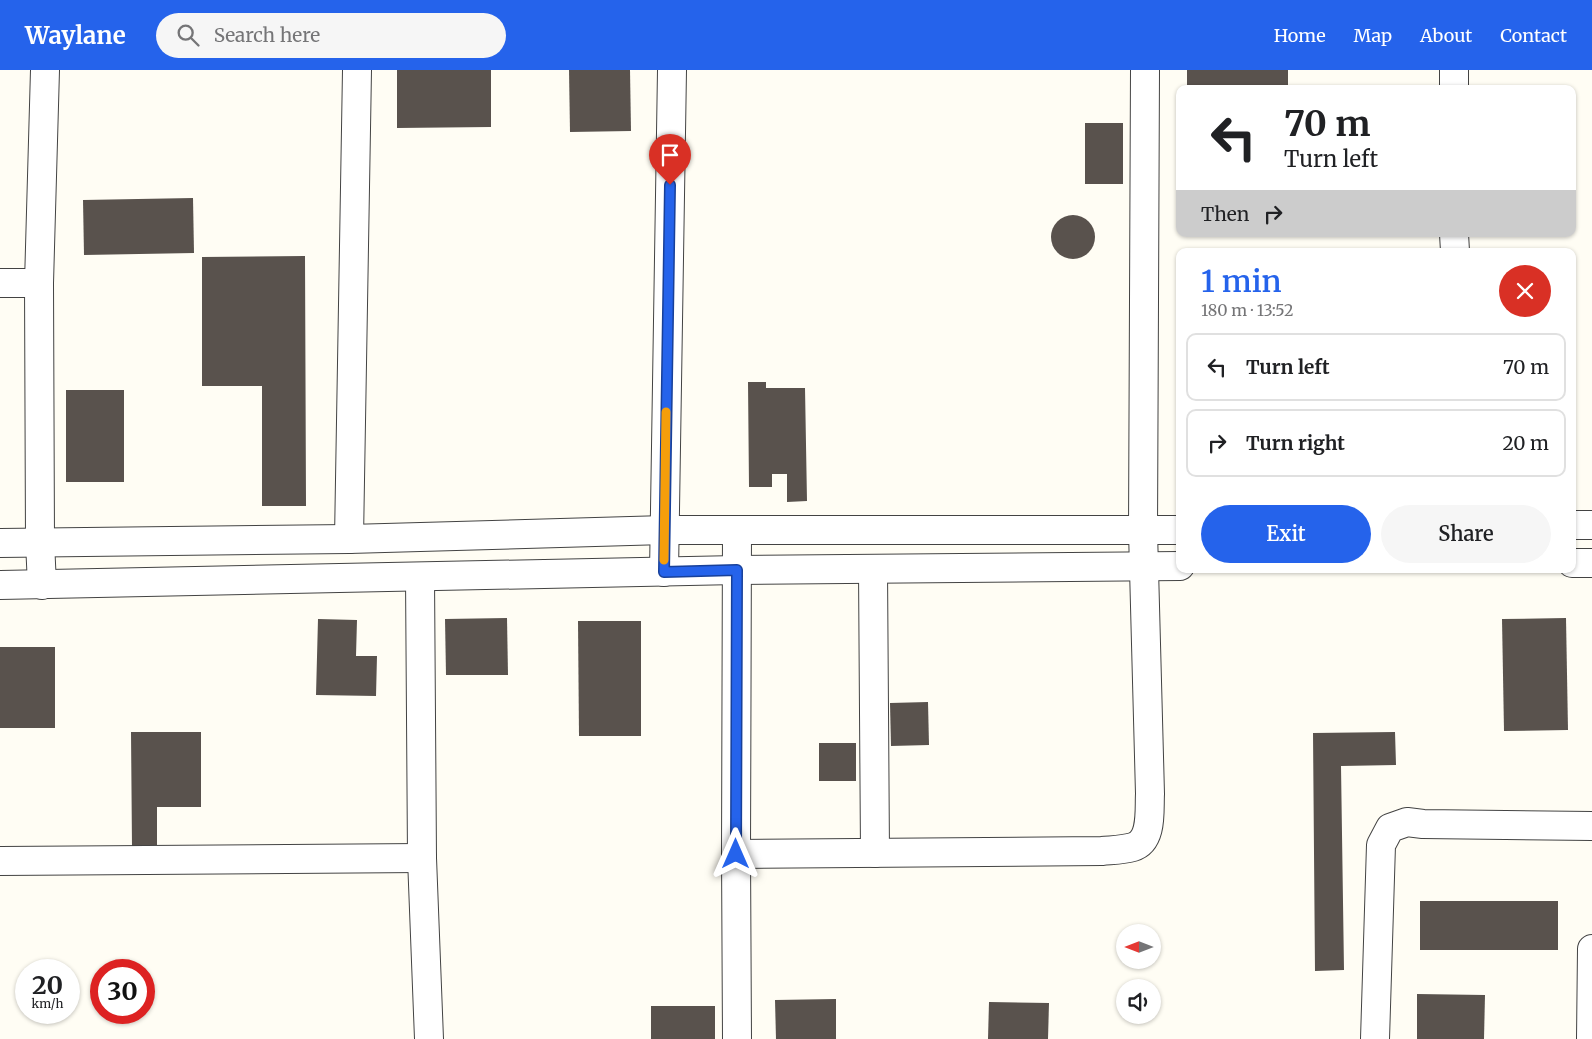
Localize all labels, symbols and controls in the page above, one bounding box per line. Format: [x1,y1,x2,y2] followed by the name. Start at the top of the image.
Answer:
[156,13,506,58] search box
[25,20,126,51] text: Waylane
[174,21,202,49] icon: search
[214,23,320,47] text: Search here
[1274,24,1326,47] text: Home
[1354,24,1392,47] text: Map
[1420,24,1472,47] text: About
[1500,24,1567,47] text: Contact
[1284,102,1371,146] text: 70 m
[1201,105,1266,170] icon: left
[649,134,691,185] pin
[656,141,684,169] icon: arrive
[1284,145,1378,173] text: Turn left
[1259,200,1287,228] icon: right
[1201,202,1249,226] text: Then
[1201,262,1282,300] text: 1 min
[1499,265,1551,317] button: close
[1201,300,1294,320] text: 180 m · 13:52
[1203,353,1231,381] icon: left
[1246,355,1330,379] text: Turn left
[1503,355,1549,379] text: 70 m
[1203,429,1231,457] icon: right
[1246,431,1345,455] text: Turn right
[1502,431,1549,455] text: 20 m
[1201,505,1371,563] button: Exit
[1381,505,1551,563] button: Share
[709,827,761,879] position arrow
[1116,924,1161,969] north arrow
[1116,924,1161,1024] map controls
[90,959,155,1024] speed limit sign: 30
[32,969,63,1001] text: 20
[1116,979,1161,1024] button: sound
[32,996,63,1011] text: km/h

